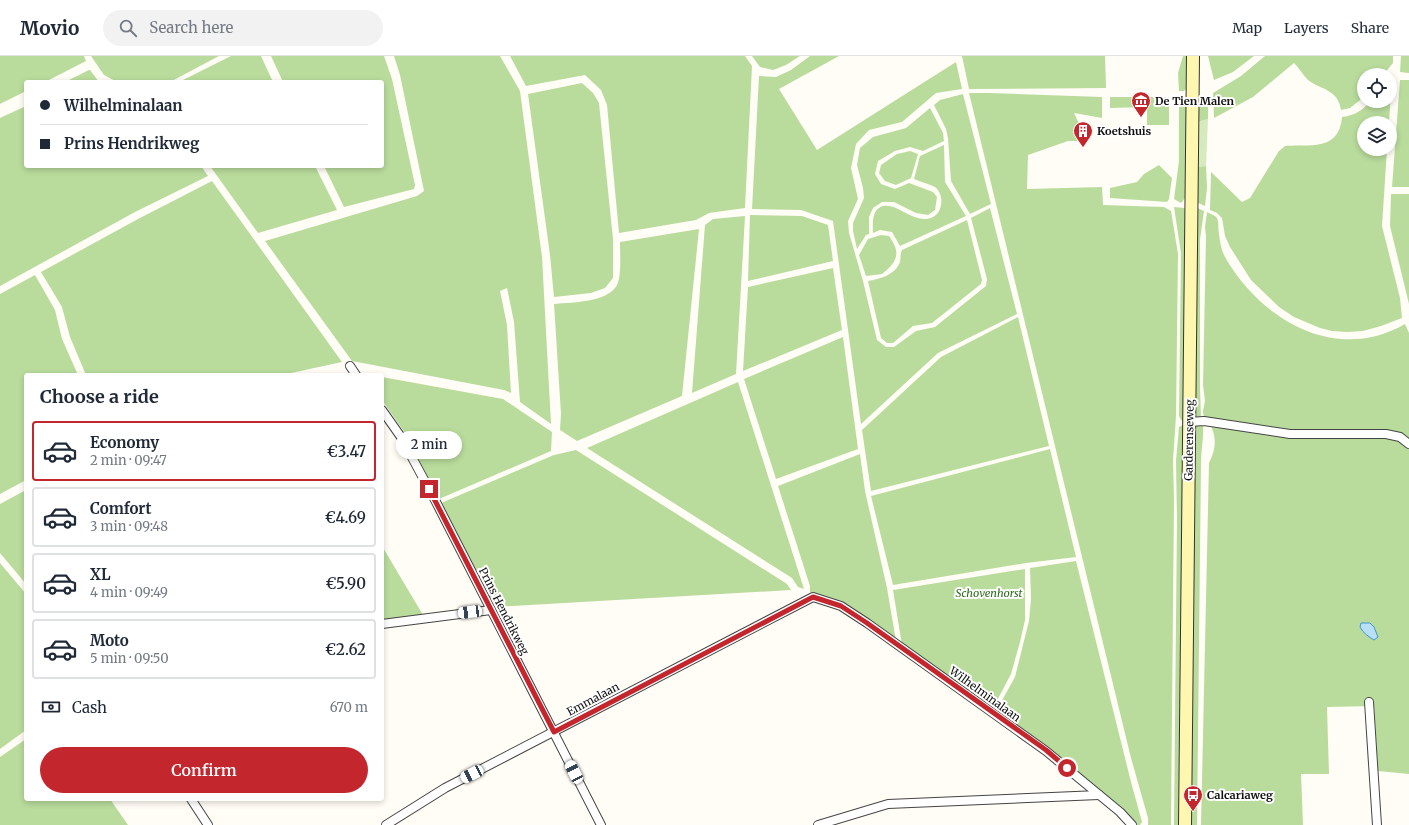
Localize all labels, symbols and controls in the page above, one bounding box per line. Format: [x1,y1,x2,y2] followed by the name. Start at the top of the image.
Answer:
[103,10,383,46] search box
[20,16,79,40] text: Movio
[117,17,139,39] icon: search
[149,18,233,37] text: Search here
[1232,19,1262,37] text: Map
[1284,19,1329,37] text: Layers
[1351,19,1389,37] text: Share
[1357,68,1397,156] map controls
[1357,68,1397,108] button: locate
[1130,90,1152,118] museum icon: De Tien Malen
[1155,94,1235,108] place label: De Tien Malen
[64,96,183,115] text: Wilhelminalaan
[1357,116,1397,156] button: layers
[1072,120,1094,148] building icon: Koetshuis
[1097,124,1152,138] place label: Koetshuis
[64,134,199,153] text: Prins Hendrikweg
[40,385,159,408] text: Choose a ride
[1181,399,1197,481] street label: Garderenseweg
[396,431,462,459] callout: 2 min
[42,433,78,469] icon: car
[90,433,159,452] text: Economy
[411,436,447,453] text: 2 min
[327,442,366,461] text: €3.47
[90,452,167,469] text: 2 min · 09:47
[420,480,438,498] route end
[42,499,78,535] icon: car
[90,499,151,518] text: Comfort
[325,508,366,527] text: €4.69
[90,518,168,535] text: 3 min · 09:48
[42,565,78,601] icon: car
[90,565,111,584] text: XL
[476,565,532,657] street label: Prins Hendrikweg
[326,574,366,593] text: €5.90
[90,584,168,601] text: 4 min · 09:49
[956,586,1023,600] park label: Schovenhorst
[457,605,483,619] car
[42,631,78,667] icon: car
[90,631,129,650] text: Moto
[325,640,366,659] text: €2.62
[90,650,169,667] text: 5 min · 09:50
[946,663,1024,725] street label: Wilhelminalaan
[564,679,622,719] street label: Emmalaan
[40,696,62,718] icon: cash
[72,698,107,717] text: Cash
[330,699,368,716] text: 670 m
[40,747,368,793] button: Confirm
[563,759,585,785] car
[1058,759,1076,777] route start
[459,763,485,785] car
[1182,784,1204,812] bus stop icon: Calcariaweg
[1207,788,1273,802] place label: Calcariaweg

